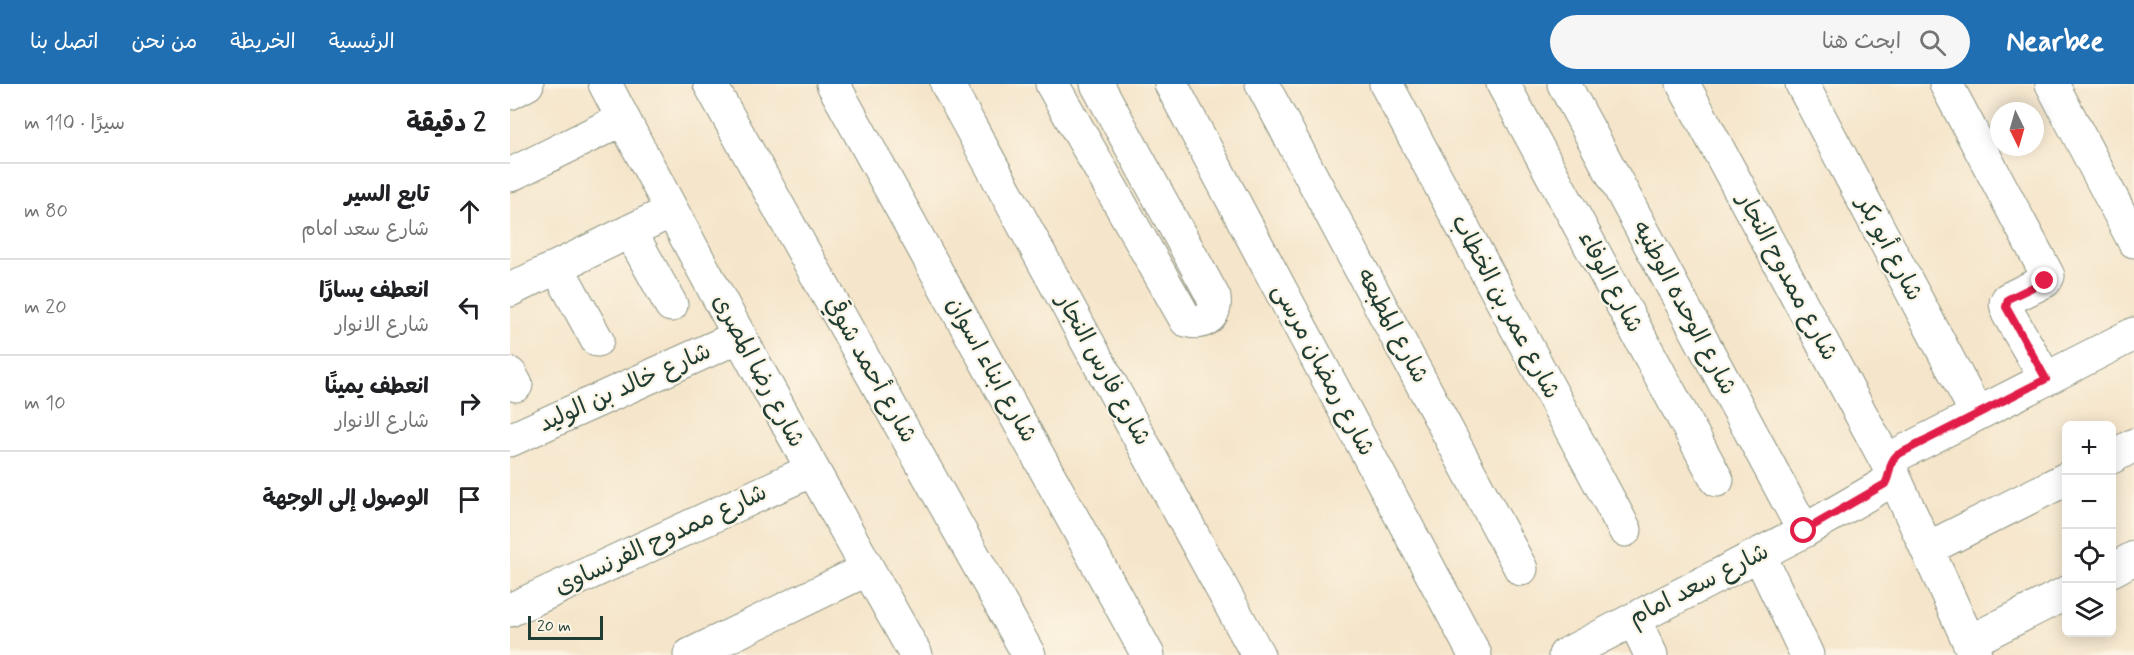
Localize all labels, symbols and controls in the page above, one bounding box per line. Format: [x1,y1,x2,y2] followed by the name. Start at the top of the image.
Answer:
[1550,15,1970,69] search box
[2006,24,2104,61] text: Nearbee
[1916,26,1949,59] icon: search
[30,28,98,56] text: اتصل بنا
[131,28,197,56] text: من نحن
[230,28,296,56] text: الخريطة
[329,28,395,56] text: الرئيسية
[1822,28,1901,56] text: ابحث هنا
[1990,102,2044,156] north arrow
[406,107,486,141] text: 2 دقيقة
[24,110,125,137] text: سيرًا · 110 m
[345,181,429,209] text: تابع السير
[1729,186,1844,366] street label: شارع ممدوح النجار
[1848,189,1930,307] street label: شارع أبو بكر
[453,195,486,228] icon: ahead
[24,198,68,225] text: 80 m
[1443,209,1567,405] street label: شارع عمر بن الخطاب
[1625,215,1743,401] street label: شارع الوحده الوطنيه
[301,216,429,243] text: شارع سعد امام
[1570,226,1650,338] street label: شارع الوفاء
[1349,263,1435,389] street label: شارع المطبعه
[2031,267,2057,293] route end
[319,277,429,305] text: انعطف يسارًا
[1265,278,1381,462] street label: شارع رمضان مرسى
[1048,287,1157,451] street label: شارع فارس النجار
[705,289,811,453] street label: شارع رضا المصرى
[817,290,925,449] street label: شارع أحمد شوقي
[453,291,486,324] icon: left
[938,292,1044,448] street label: شارع ابناء اسوان
[24,294,67,321] text: 20 m
[335,312,429,339] text: شارع الانوار
[534,336,716,440] street label: شارع خالد بن الوليد
[325,373,429,401] text: انعطف يمينًا
[453,387,486,420] icon: right
[24,390,66,417] text: 10 m
[335,408,429,435] text: شارع الانوار
[2062,421,2116,637] map controls
[2062,421,2116,475] button: +
[2062,475,2116,529] button: −
[550,477,772,603] street label: شارع ممدوح الفرنساوى
[453,483,486,516] icon: arrive
[262,485,429,513] text: الوصول إلى الوجهة
[1790,517,1816,543] route start
[2062,529,2116,583] button: locate
[1624,536,1775,634] street label: شارع سعد امام
[2062,583,2116,637] button: layers
[528,613,603,640] scale bar
[537,616,571,637] text: 20 m

